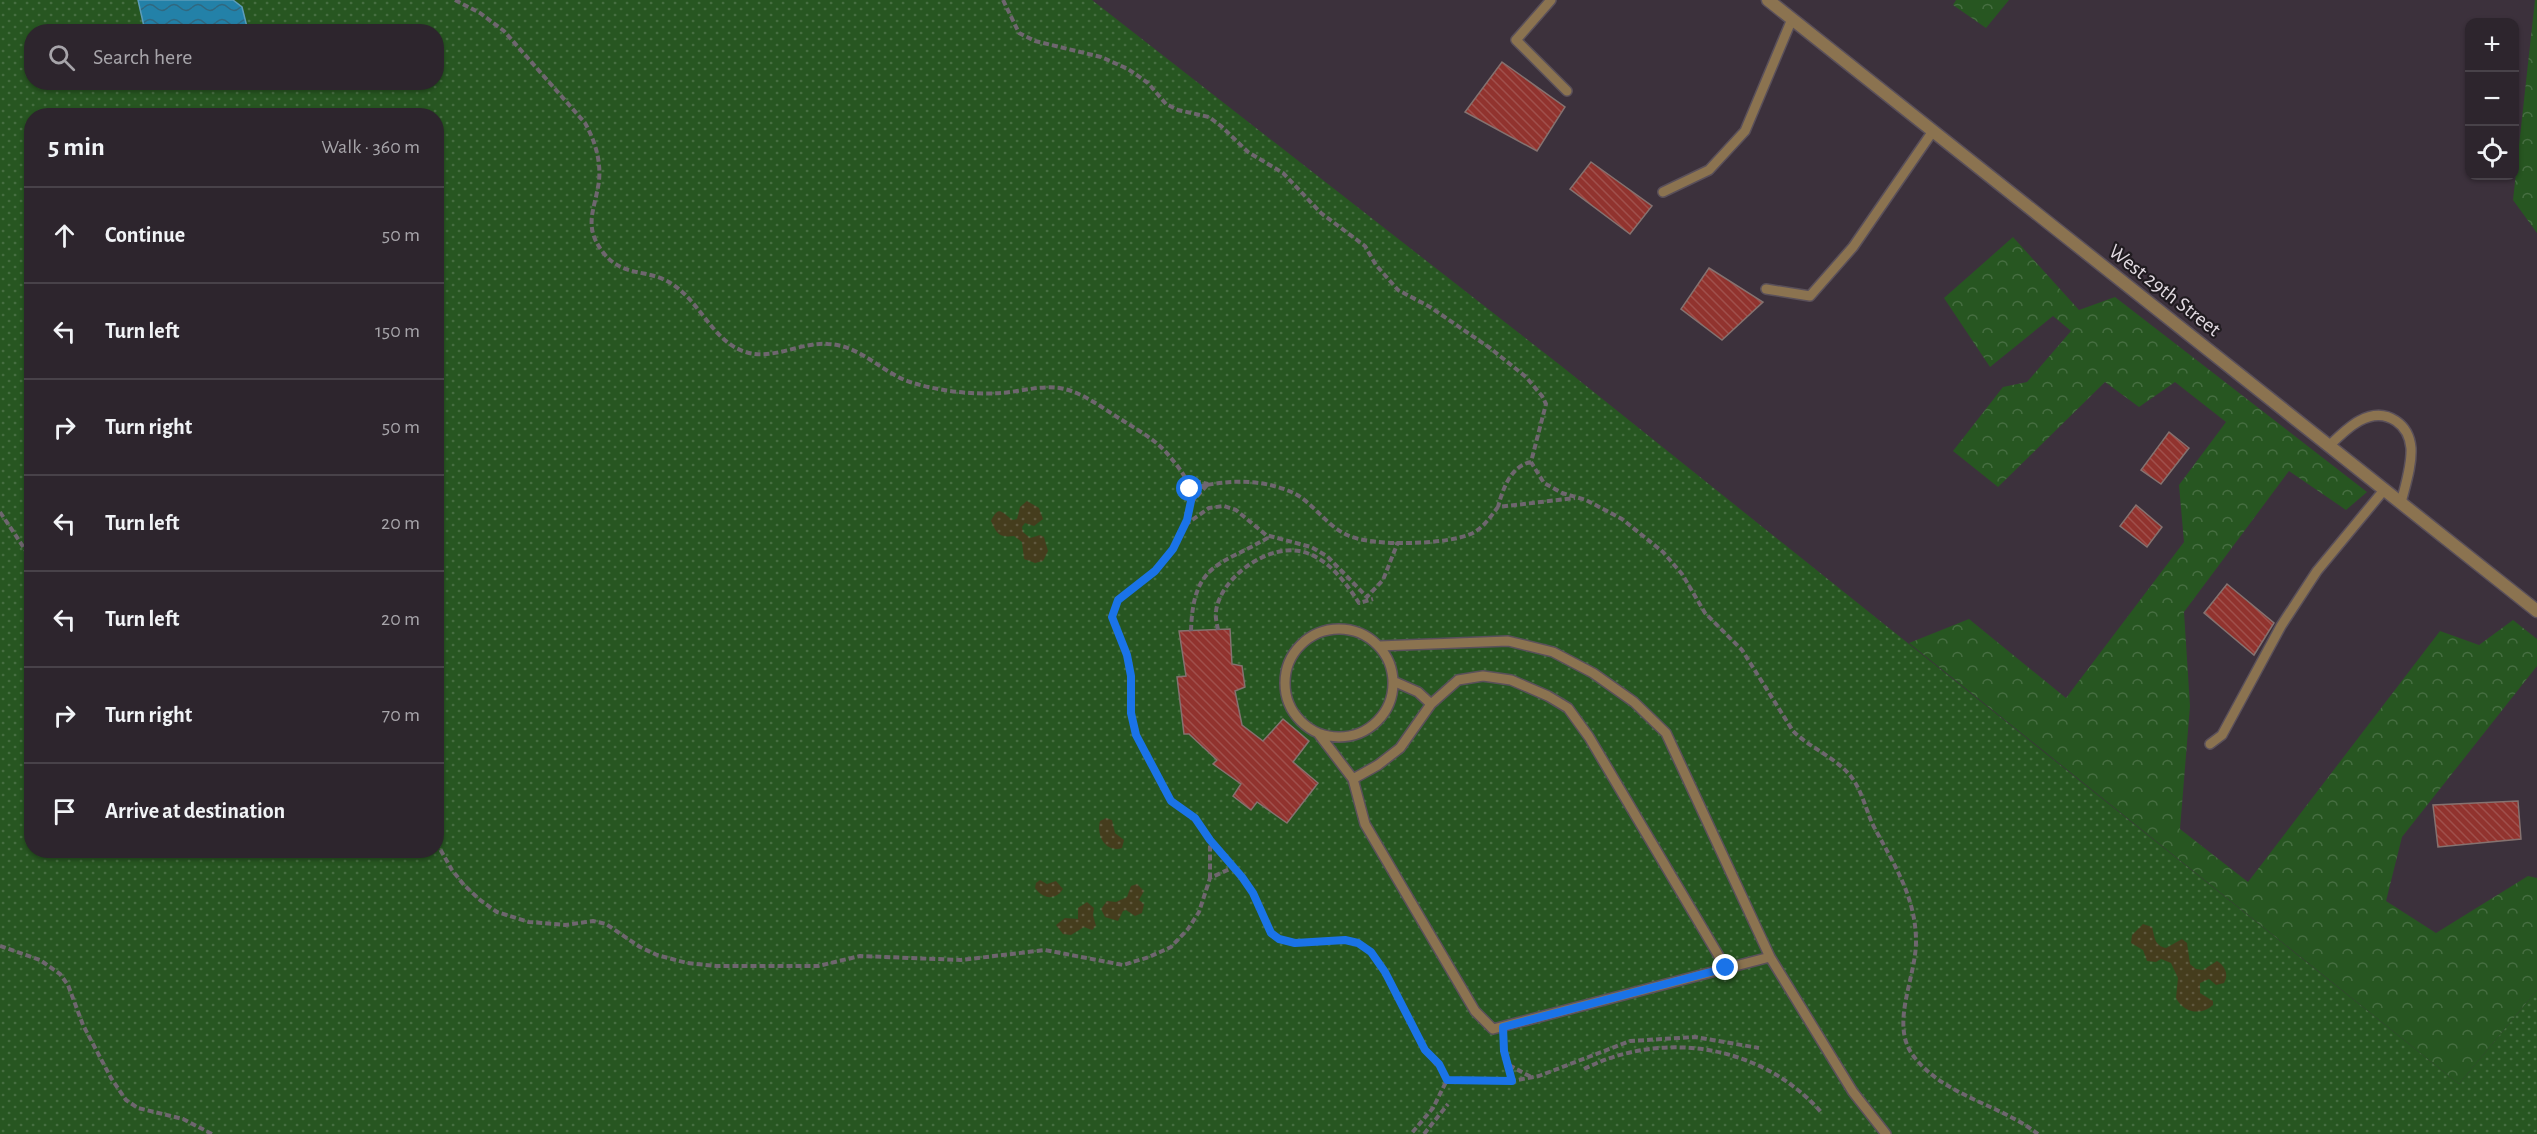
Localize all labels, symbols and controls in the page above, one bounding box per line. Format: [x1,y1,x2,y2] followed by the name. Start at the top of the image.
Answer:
[2465,18,2519,180] map controls
[2465,18,2519,72] button: +
[24,24,444,90] search box
[45,41,78,74] icon: search
[93,46,192,68] text: Search here
[2465,72,2519,126] button: −
[2465,126,2519,180] button: locate
[48,134,105,160] text: 5 min
[321,137,420,157] text: Walk · 360 m
[48,219,81,252] icon: ahead
[105,224,185,246] text: Continue
[382,225,420,245] text: 50 m
[2105,240,2225,341] street label: West 29th Street
[48,315,81,348] icon: left
[105,320,179,342] text: Turn left
[375,321,420,341] text: 150 m
[48,411,81,444] icon: right
[105,416,192,438] text: Turn right
[382,417,420,437] text: 50 m
[1176,475,1202,501] route start
[48,507,81,540] icon: left
[105,512,179,534] text: Turn left
[381,513,420,533] text: 20 m
[48,603,81,636] icon: left
[105,608,179,630] text: Turn left
[381,609,420,629] text: 20 m
[48,699,81,732] icon: right
[105,704,192,726] text: Turn right
[382,705,420,725] text: 70 m
[48,795,81,828] icon: arrive
[105,800,285,822] text: Arrive at destination
[1712,954,1738,980] route end

